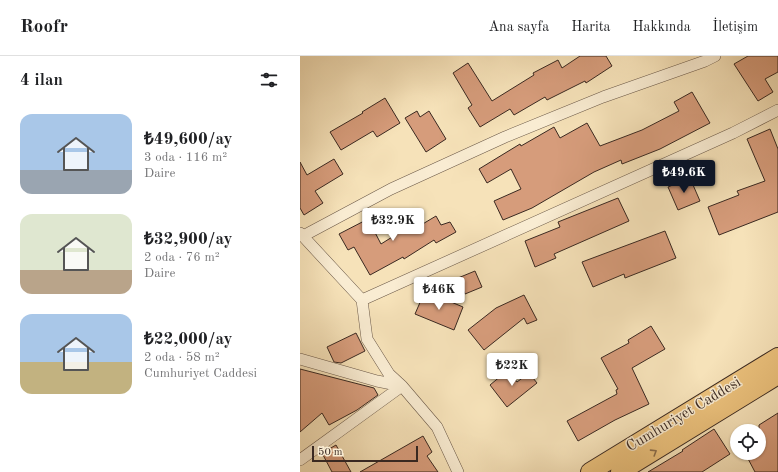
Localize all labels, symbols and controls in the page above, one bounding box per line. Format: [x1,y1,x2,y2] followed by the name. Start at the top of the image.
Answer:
[20,18,68,37] text: Roofr
[488,20,549,34] text: Ana sayfa
[571,20,611,34] text: Harita
[633,20,691,34] text: Hakkında
[713,20,758,34] text: İletişim
[258,69,280,91] icon: filters
[20,72,63,89] text: 4 ilan
[52,130,100,178] icon: home
[144,131,233,148] text: ₺49,600/ay
[144,151,227,164] text: 3 oda · 116 m²
[651,160,717,194] pin: ₺49.6K
[662,166,706,179] text: ₺49.6K
[144,167,175,180] text: Daire
[360,208,426,242] pin: ₺32.9K
[371,214,415,227] text: ₺32.9K
[52,230,100,278] icon: home
[144,231,233,248] text: ₺32,900/ay
[144,251,220,264] text: 2 oda · 76 m²
[144,267,175,280] text: Daire
[415,277,463,311] pin: ₺46K
[423,283,455,296] text: ₺46K
[52,330,100,378] icon: home
[144,331,233,348] text: ₺22,000/ay
[144,351,220,364] text: 2 oda · 58 m²
[488,353,536,387] pin: ₺22K
[496,359,528,372] text: ₺22K
[144,367,257,380] text: Cumhuriyet Caddesi
[624,375,744,455] street label: Cumhuriyet Caddesi
[730,424,766,460] map controls
[730,424,766,460] button: locate
[312,444,418,463] scale bar
[318,447,343,458] text: 50 m
[650,449,657,456] one-way arrow

